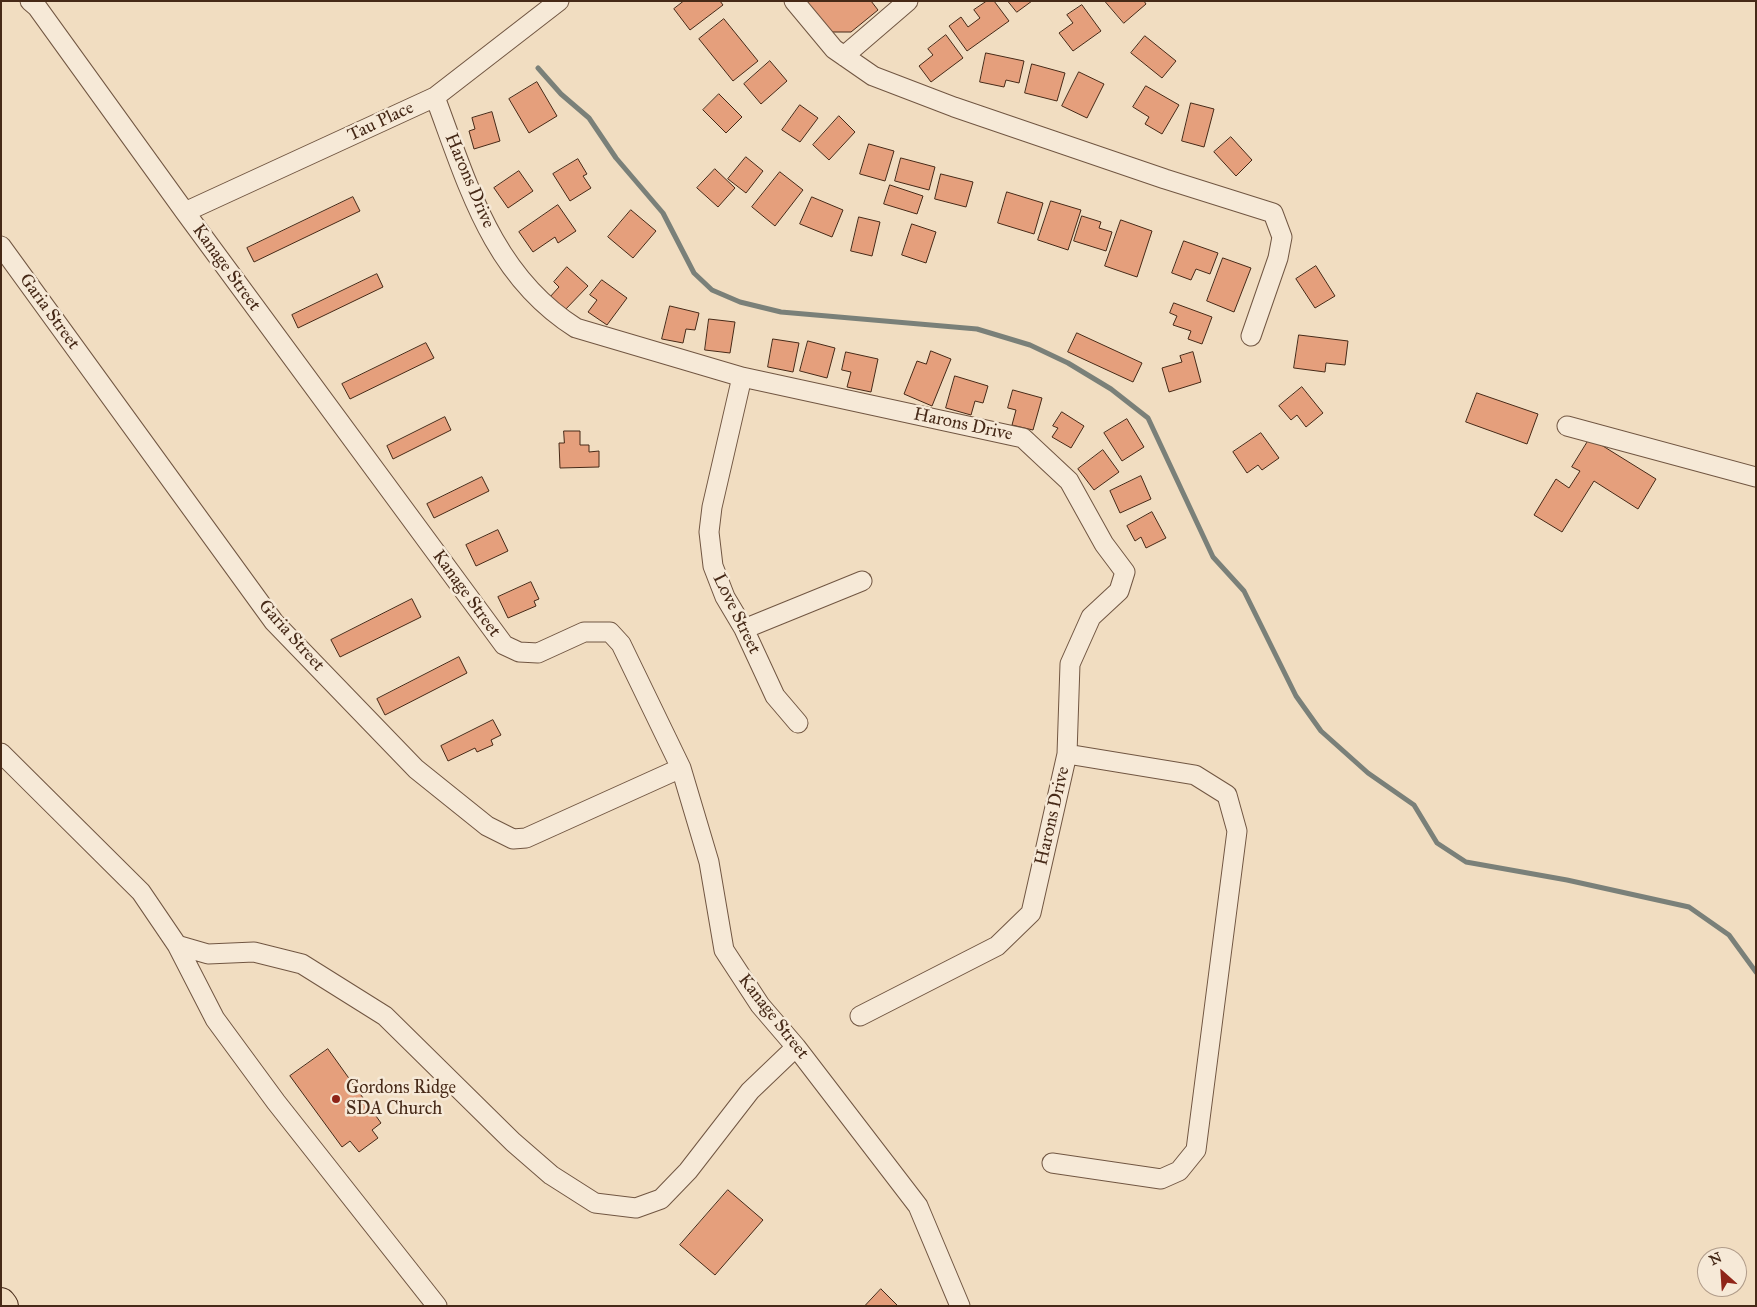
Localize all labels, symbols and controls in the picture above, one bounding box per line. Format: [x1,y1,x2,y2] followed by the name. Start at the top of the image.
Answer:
[345,97,417,147] street label: Tau Place
[439,130,499,232] street label: Harons Drive
[187,220,265,316] street label: Kanage Street
[14,270,84,354] street label: Garia Street
[911,404,1015,446] street label: Harons Drive
[427,546,505,642] street label: Kanage Street
[707,570,765,658] street label: Love Street
[253,596,329,676] street label: Garia Street
[1031,764,1075,868] street label: Harons Drive
[733,970,813,1064] street label: Kanage Street
[346,1078,456,1120] place label: Gordons Ridge SDA Church
[330,1093,342,1105] marker: Gordons Ridge SDA Church
[1697,1247,1747,1297] north arrow
[1707,1249,1725,1269] text: N

